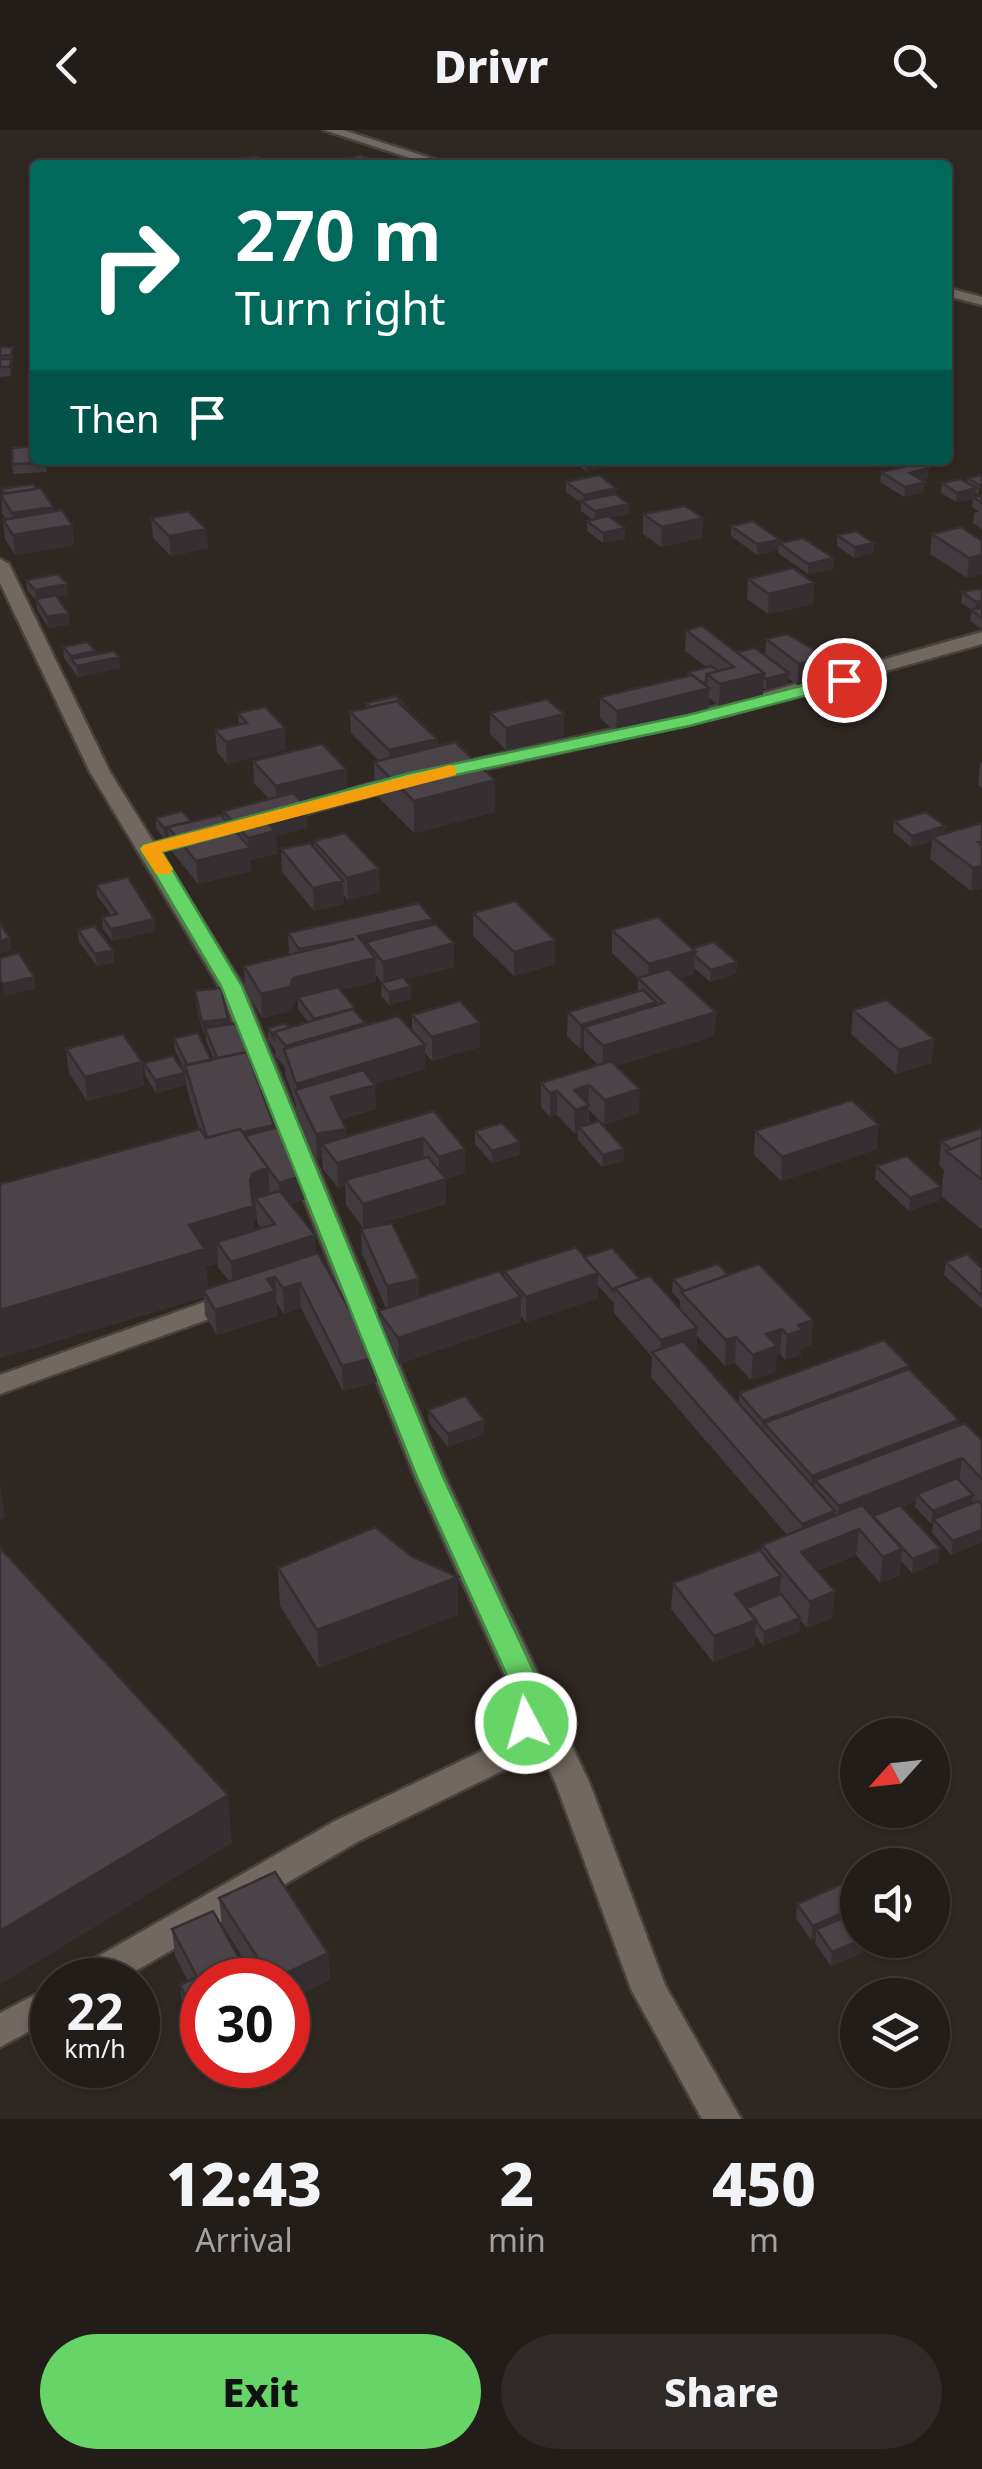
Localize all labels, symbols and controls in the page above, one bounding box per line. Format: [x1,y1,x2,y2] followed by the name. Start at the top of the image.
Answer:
[434,35,548,96] text: Drivr
[40,38,95,93] icon: back
[887,38,942,93] icon: search
[235,186,442,282] text: 270 m
[70,200,200,330] icon: right
[235,277,446,338] text: Turn right
[180,390,235,445] icon: arrive
[70,392,160,444] text: Then
[802,638,887,723] pin
[817,653,872,708] icon: arrive
[474,1671,578,1775] position arrow
[840,1718,950,1828] north arrow
[840,1718,950,2088] map controls
[840,1848,950,1958] button: sound
[180,1958,310,2088] speed limit sign: 30
[66,1977,124,2045] text: 22
[840,1978,950,2088] button: layers
[64,2031,126,2065] text: km/h
[166,2142,322,2224] text: 12:43
[500,2142,534,2224] text: 2
[712,2142,816,2224] text: 450
[195,2218,293,2261] text: Arrival
[488,2218,546,2261] text: min
[749,2218,779,2261] text: m
[40,2334,481,2449] button: Exit
[501,2334,942,2449] button: Share

